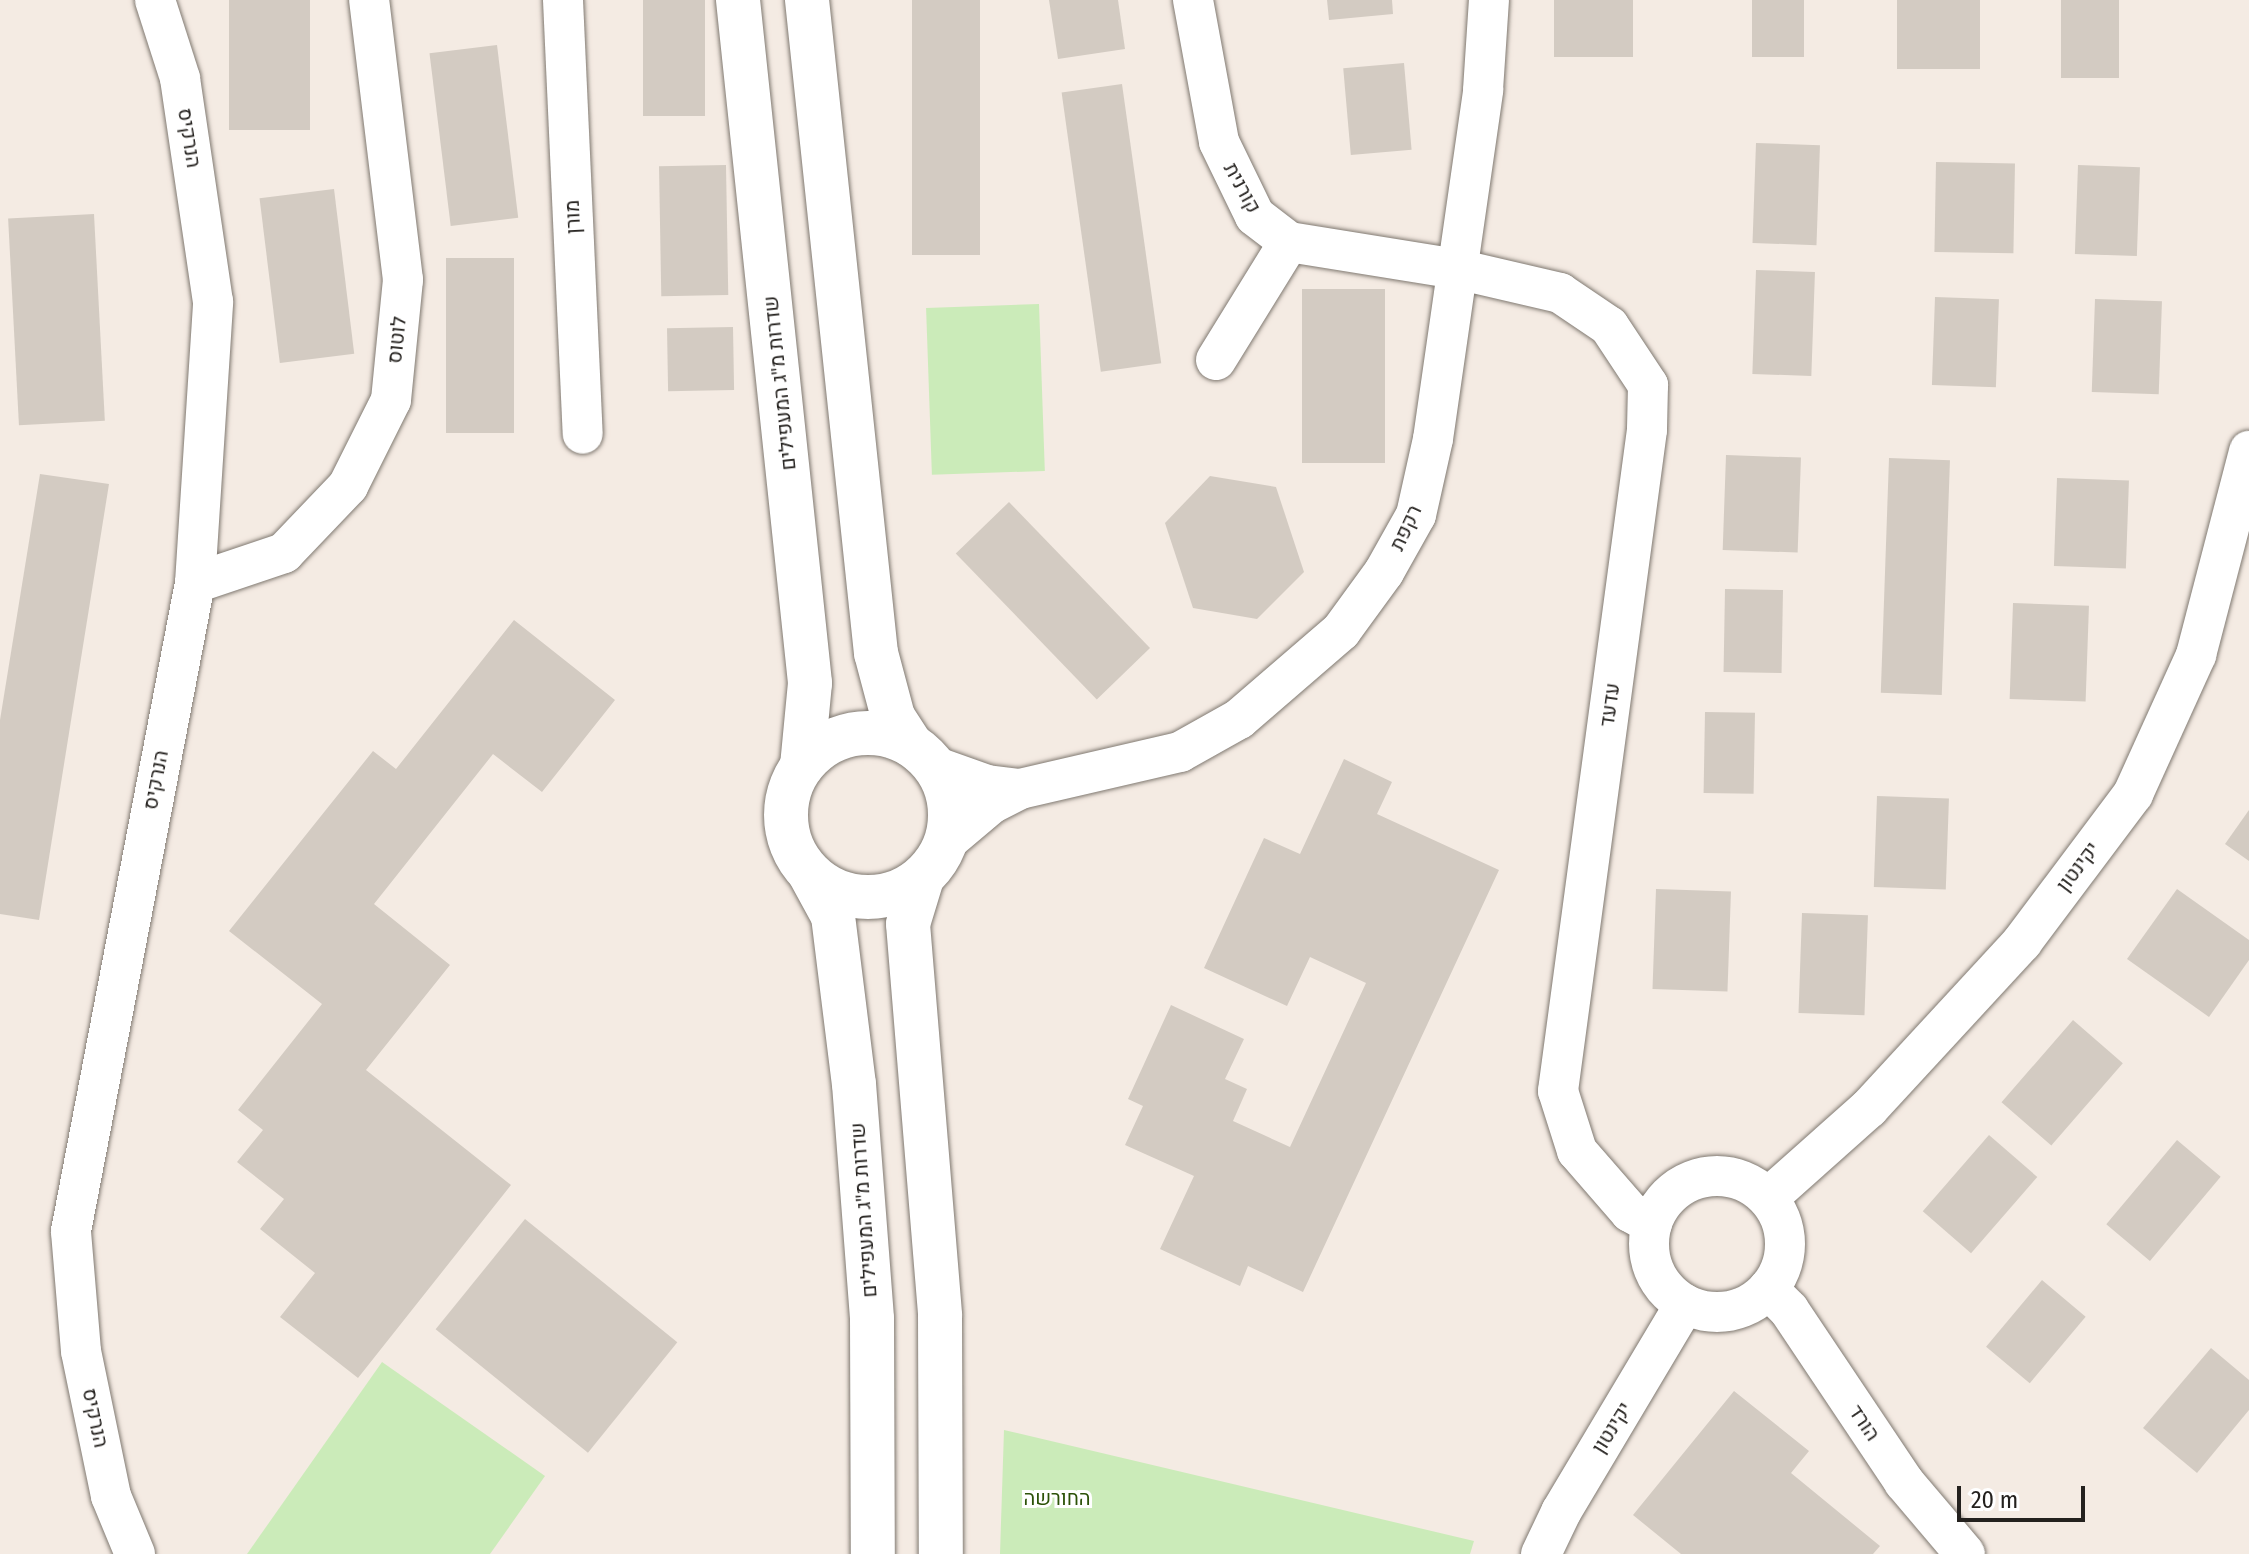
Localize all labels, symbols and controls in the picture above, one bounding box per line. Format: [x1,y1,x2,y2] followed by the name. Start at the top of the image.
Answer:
[172,106,206,170] street label: הנרקיס
[1218,159,1266,217] street label: קורנית
[560,199,586,235] street label: מורן
[759,294,801,472] street label: שדרות מ"ג המעפילים
[383,315,411,365] street label: לוטוס
[1385,502,1427,554] street label: רקפת
[1595,682,1625,728] street label: עדעד
[138,748,174,812] street label: הנרקיס
[2052,838,2104,896] street label: יקינטון
[846,1122,882,1298] street label: שדרות מ"ג המעפילים
[77,1386,113,1450] street label: הנרקיס
[1587,1398,1637,1458] street label: יקינטון
[1843,1401,1885,1445] street label: הורד
[1961,1470,2089,1520] scale bar
[1023,1486,1091,1510] park label: החורשה
[1971,1486,2018,1514] text: 20 m

